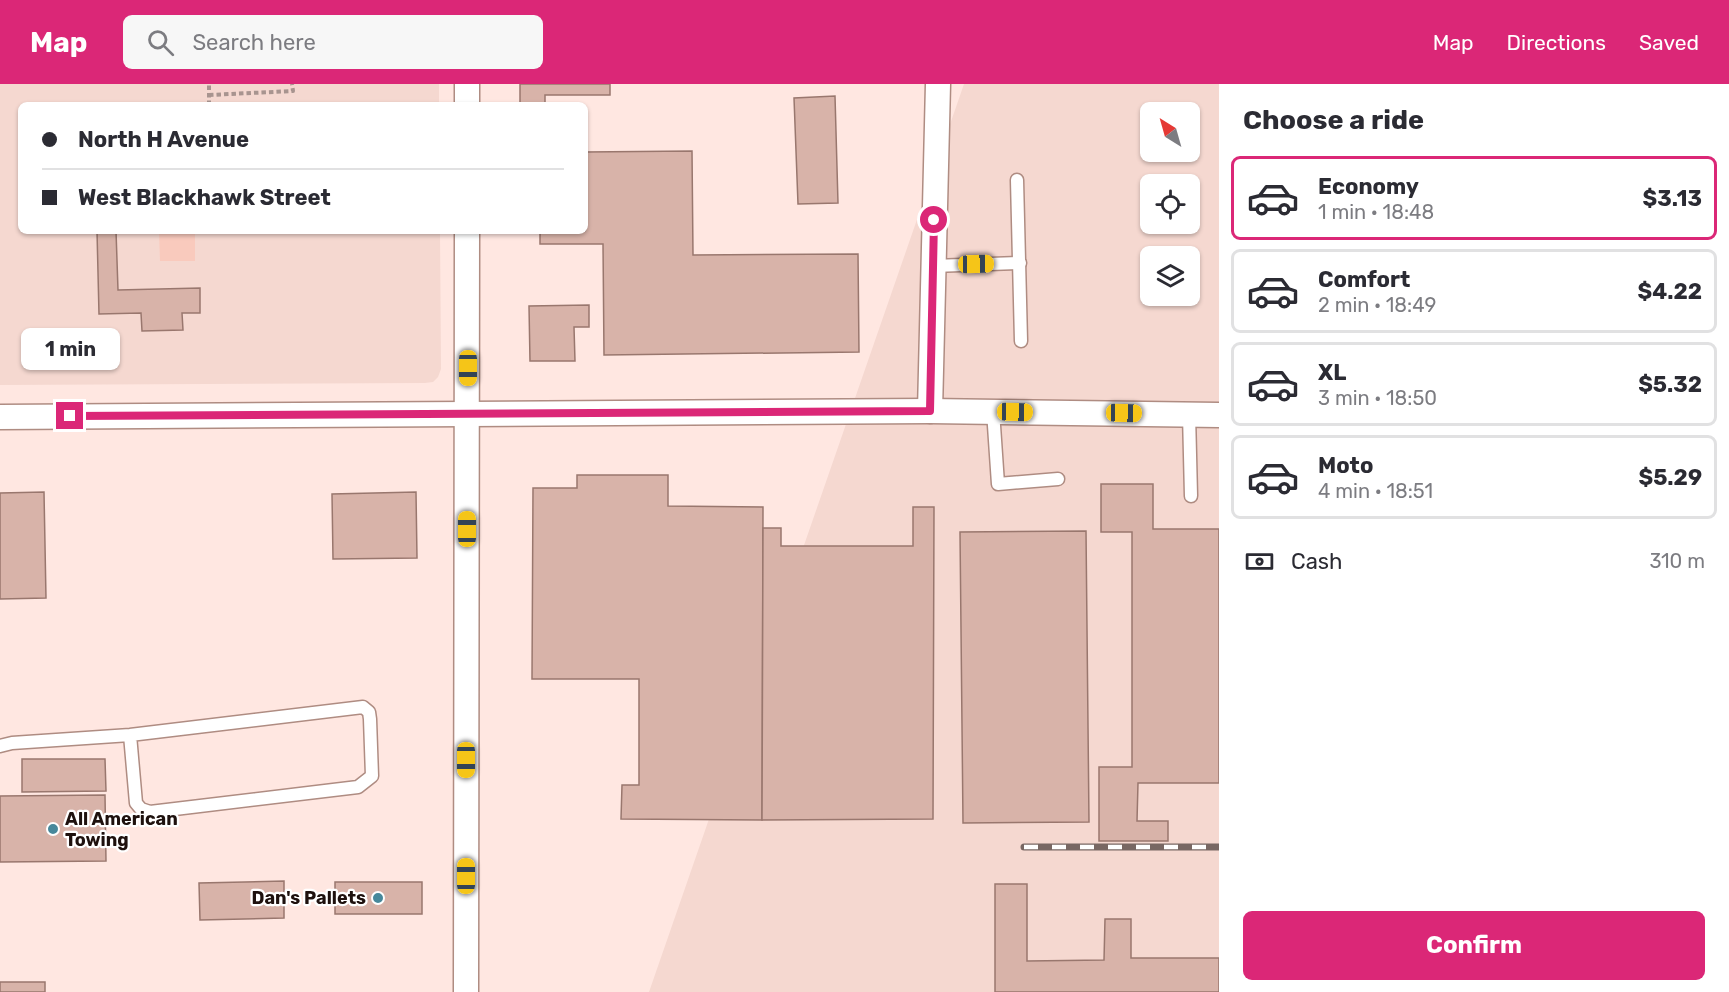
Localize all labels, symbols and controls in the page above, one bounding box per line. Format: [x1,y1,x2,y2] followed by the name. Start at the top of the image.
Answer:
[123,15,543,69] search box
[30,26,87,59] text: Map
[144,26,177,59] icon: search
[192,29,316,56] text: Search here
[1433,30,1474,55] text: Map
[1507,30,1606,55] text: Directions
[1639,30,1699,55] text: Saved
[1140,102,1200,162] north arrow
[1140,102,1200,306] map controls
[1243,104,1424,136] text: Choose a ride
[78,126,249,153] text: North H Avenue
[1246,171,1300,225] icon: car
[1318,173,1419,200] text: Economy
[1140,174,1200,234] button: locate
[78,184,331,211] text: West Blackhawk Street
[1643,185,1702,212] text: $3.13
[1318,200,1434,224] text: 1 min · 18:48
[920,206,947,233] route start
[1140,246,1200,306] button: layers
[958,255,994,273] car
[1246,264,1300,318] icon: car
[1318,266,1410,293] text: Comfort
[1638,278,1702,305] text: $4.22
[1318,293,1436,317] text: 2 min · 18:49
[20,329,119,371] callout: 1 min
[45,337,96,361] text: 1 min
[459,350,477,386] car
[1246,357,1300,411] icon: car
[1318,359,1346,386] text: XL
[1638,371,1702,398] text: $5.32
[1318,386,1437,410] text: 3 min · 18:50
[56,402,83,429] route end
[997,403,1033,421] car
[1106,404,1142,422] car
[1246,450,1300,504] icon: car
[1318,452,1373,479] text: Moto
[1639,464,1702,491] text: $5.29
[1318,479,1433,503] text: 4 min · 18:51
[458,511,476,547] car
[1243,545,1276,578] icon: cash
[1291,548,1342,575] text: Cash
[1649,549,1705,573] text: 310 m
[457,742,475,778] car
[65,808,178,851] place label: All American Towing
[46,822,60,836] marker: All American Towing
[457,858,475,894] car
[252,887,366,909] place label: Dan's Pallets
[371,891,385,905] marker: Dan's Pallets
[1243,911,1705,980] button: Confirm

